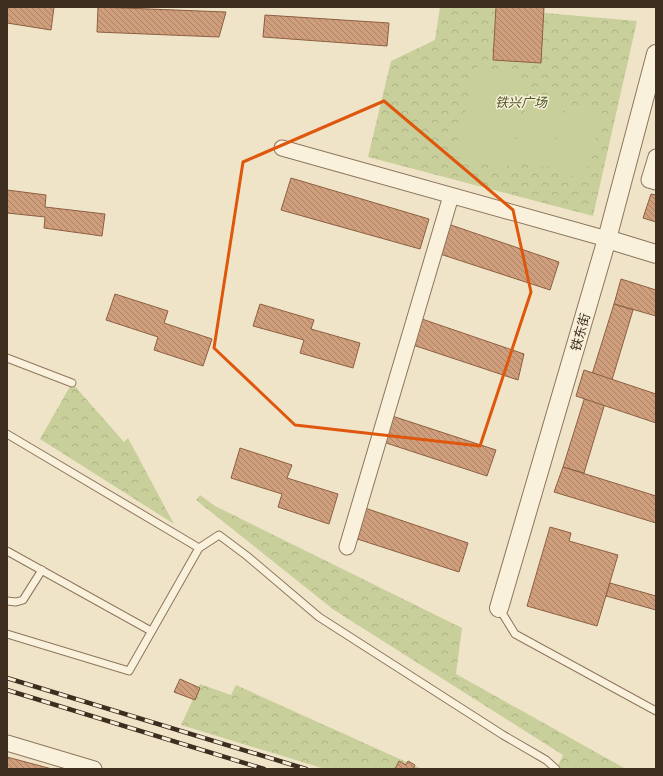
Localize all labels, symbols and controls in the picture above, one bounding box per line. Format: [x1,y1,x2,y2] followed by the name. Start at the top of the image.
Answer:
[495,93,548,111] park label: 铁兴广场
[566,311,594,353] street label: 铁东街

